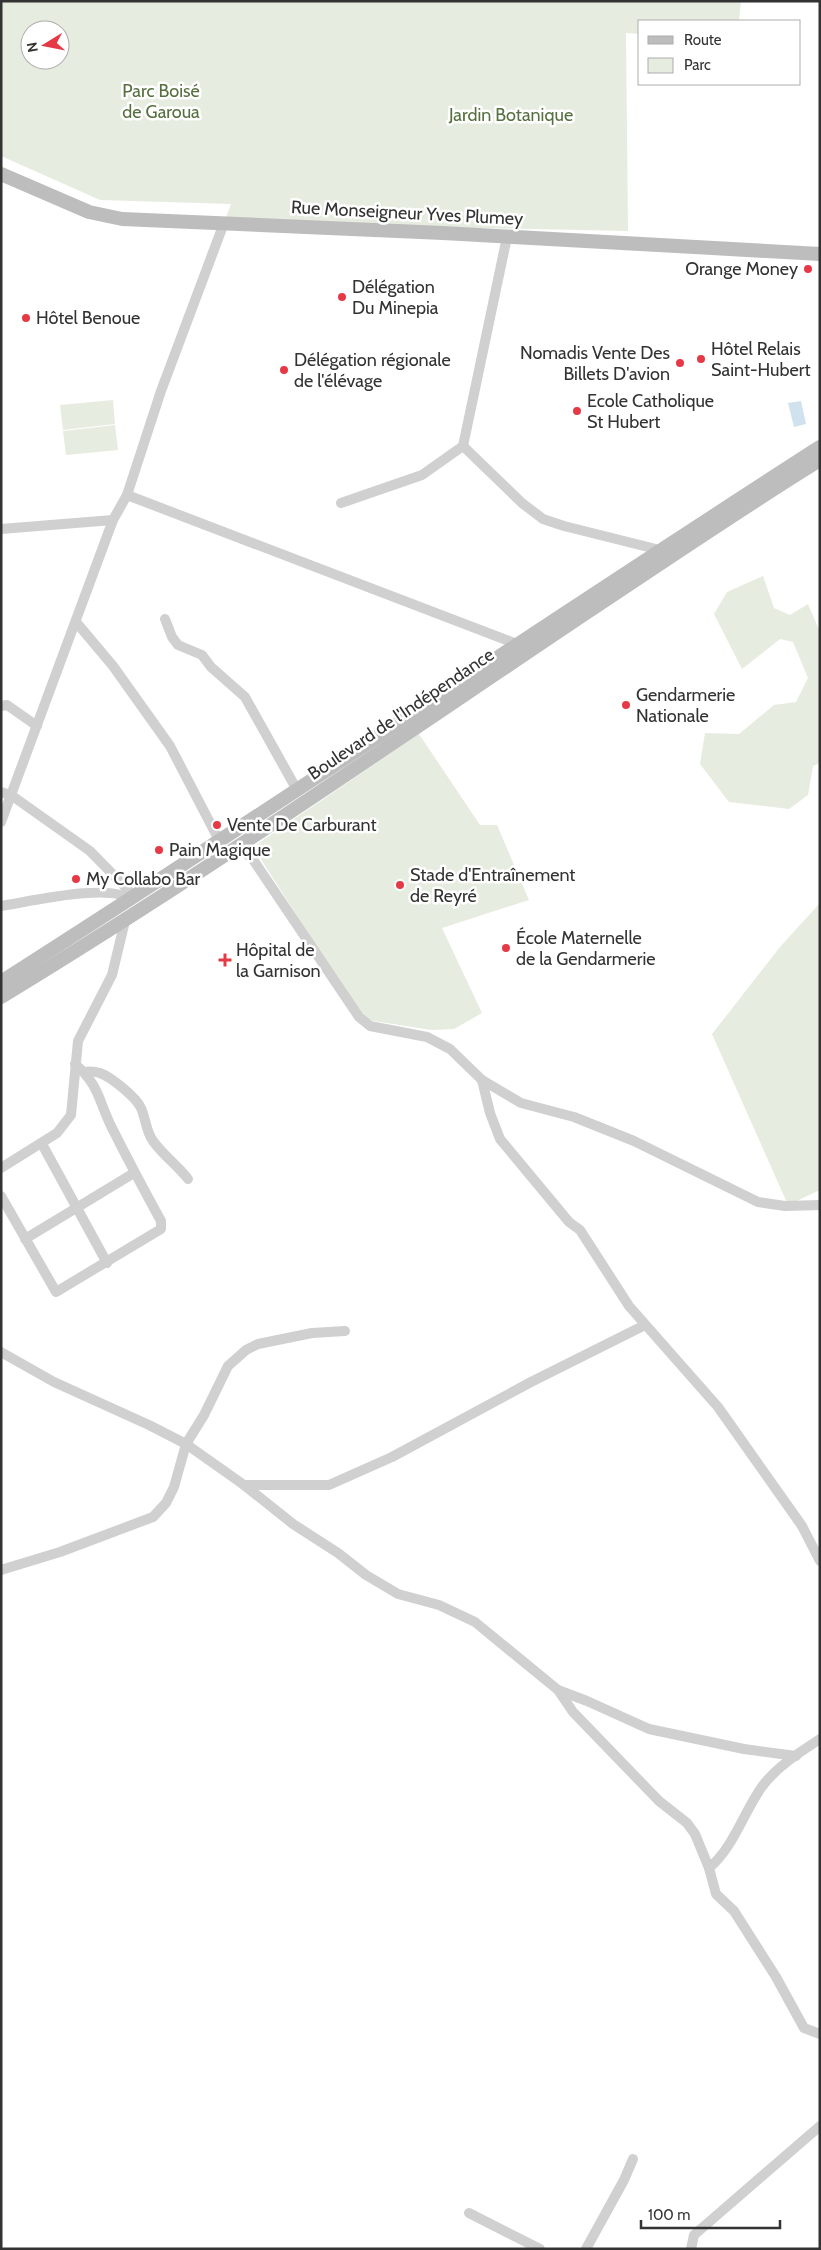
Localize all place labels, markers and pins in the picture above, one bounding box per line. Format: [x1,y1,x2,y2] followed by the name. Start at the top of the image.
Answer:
[685,258,798,280] place label: Orange Money
[802,263,814,275] marker: Orange Money
[352,276,439,319] place label: Délégation Du Minepia
[336,291,348,303] marker: Délégation Du Minepia
[36,307,140,329] place label: Hôtel Benoue
[20,312,32,324] marker: Hôtel Benoue
[711,338,811,381] place label: Hôtel Relais Saint-Hubert
[520,342,670,385] place label: Nomadis Vente Des Billets D'avion
[294,349,451,392] place label: Délégation régionale de l'élévage
[695,353,707,365] marker: Hôtel Relais Saint-Hubert
[674,357,686,369] marker: Nomadis Vente Des Billets D'avion
[278,364,290,376] marker: Délégation régionale de l'élévage
[587,390,714,433] place label: Ecole Catholique St Hubert
[571,405,583,417] marker: Ecole Catholique St Hubert
[636,684,735,727] place label: Gendarmerie Nationale
[620,699,632,711] marker: Gendarmerie Nationale
[227,814,377,836] place label: Vente De Carburant
[211,819,223,831] marker: Vente De Carburant
[169,839,271,861] place label: Pain Magique
[153,844,165,856] marker: Pain Magique
[410,864,575,907] place label: Stade d'Entraînement de Reyré
[86,868,201,890] place label: My Collabo Bar
[70,873,82,885] marker: My Collabo Bar
[394,879,406,891] marker: Stade d'Entraînement de Reyré
[516,927,656,970] place label: École Maternelle de la Gendarmerie
[236,939,321,982] place label: Hôpital de la Garnison
[500,942,512,954] marker: École Maternelle de la Gendarmerie
[218,953,232,967] marker: Hôpital de la Garnison

